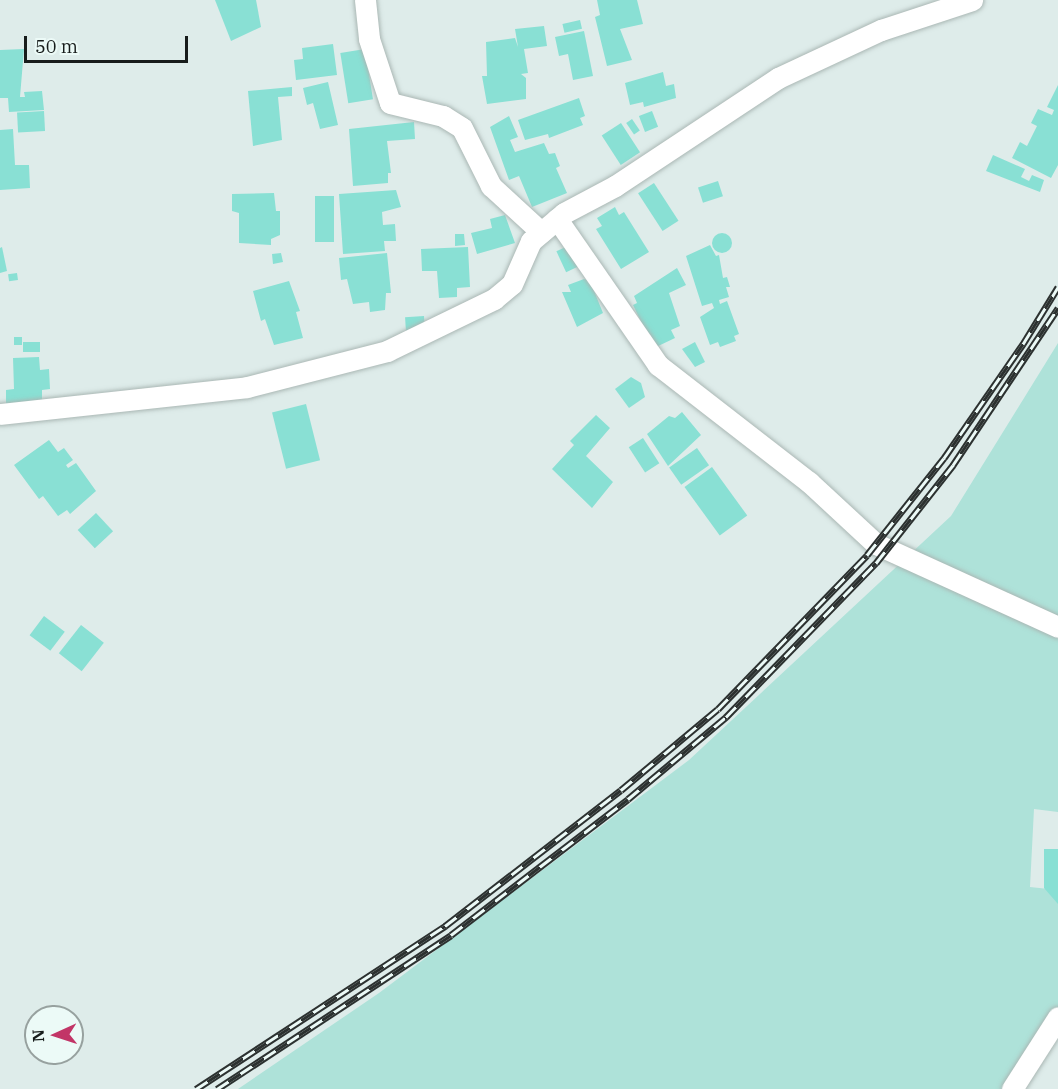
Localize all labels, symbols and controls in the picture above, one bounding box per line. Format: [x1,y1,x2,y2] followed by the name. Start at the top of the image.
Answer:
[27,24,190,62] scale bar
[35,35,78,58] text: 50 m
[24,1005,84,1065] north arrow
[28,1029,48,1043] text: N

